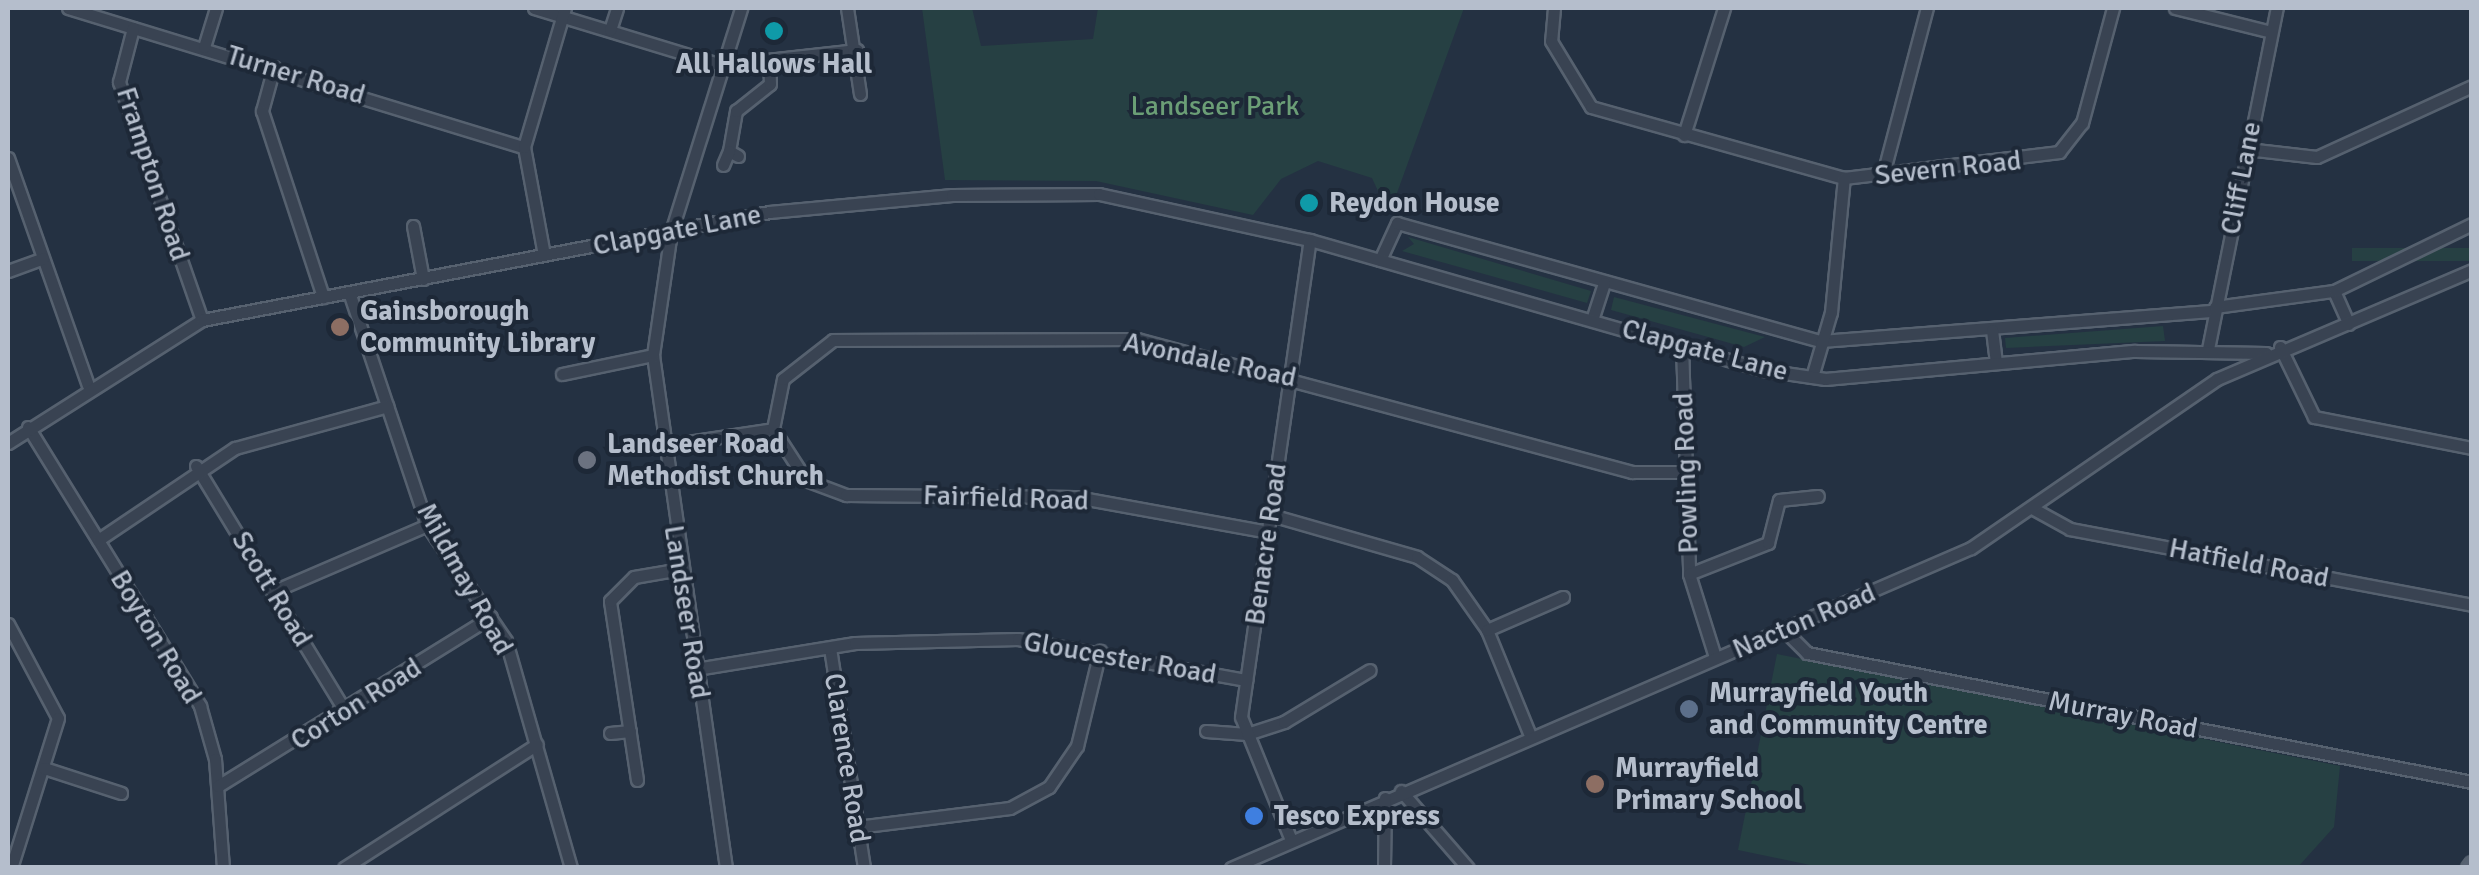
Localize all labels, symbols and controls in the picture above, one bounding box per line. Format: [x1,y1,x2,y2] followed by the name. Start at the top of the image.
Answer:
[763,20,785,42] marker: All Hallows Hall
[223,38,369,112] street label: Turner Road
[676,47,872,81] place label: All Hallows Hall
[109,83,197,265] street label: Frampton Road
[1130,89,1300,123] park label: Landseer Park
[2214,119,2268,237] street label: Cliff Lane
[1873,144,2023,192] street label: Severn Road
[1329,186,1500,220] place label: Reydon House
[1298,192,1320,214] marker: Reydon House
[590,197,764,263] street label: Clapgate Lane
[360,294,595,360] place label: Gainsborough Community Library
[1618,312,1792,388] street label: Clapgate Lane
[329,316,351,338] marker: Gainsborough Community Library
[1120,325,1300,395] street label: Avondale Road
[1666,392,1706,554] street label: Powling Road
[607,427,824,493] place label: Landseer Road Methodist Church
[576,449,598,471] marker: Landseer Road Methodist Church
[1238,461,1294,627] street label: Benacre Road
[923,478,1089,518] street label: Fairfield Road
[409,497,521,661] street label: Mildmay Road
[657,523,717,701] street label: Landseer Road
[224,525,320,653] street label: Scott Road
[2166,531,2332,595] street label: Hatfield Road
[103,564,209,710] street label: Boyton Road
[1728,576,1880,666] street label: Nacton Road
[1021,625,1219,691] street label: Gloucester Road
[285,651,427,757] street label: Corton Road
[817,671,877,845] street label: Clarence Road
[1709,676,1988,742] place label: Murrayfield Youth and Community Centre
[2046,684,2200,746] street label: Murray Road
[1678,698,1700,720] marker: Murrayfield Youth and Community Centre
[1615,751,1802,817] place label: Murrayfield Primary School
[1584,773,1606,795] marker: Murrayfield Primary School
[1274,799,1440,833] place label: Tesco Express
[1243,805,1265,827] marker: Tesco Express

